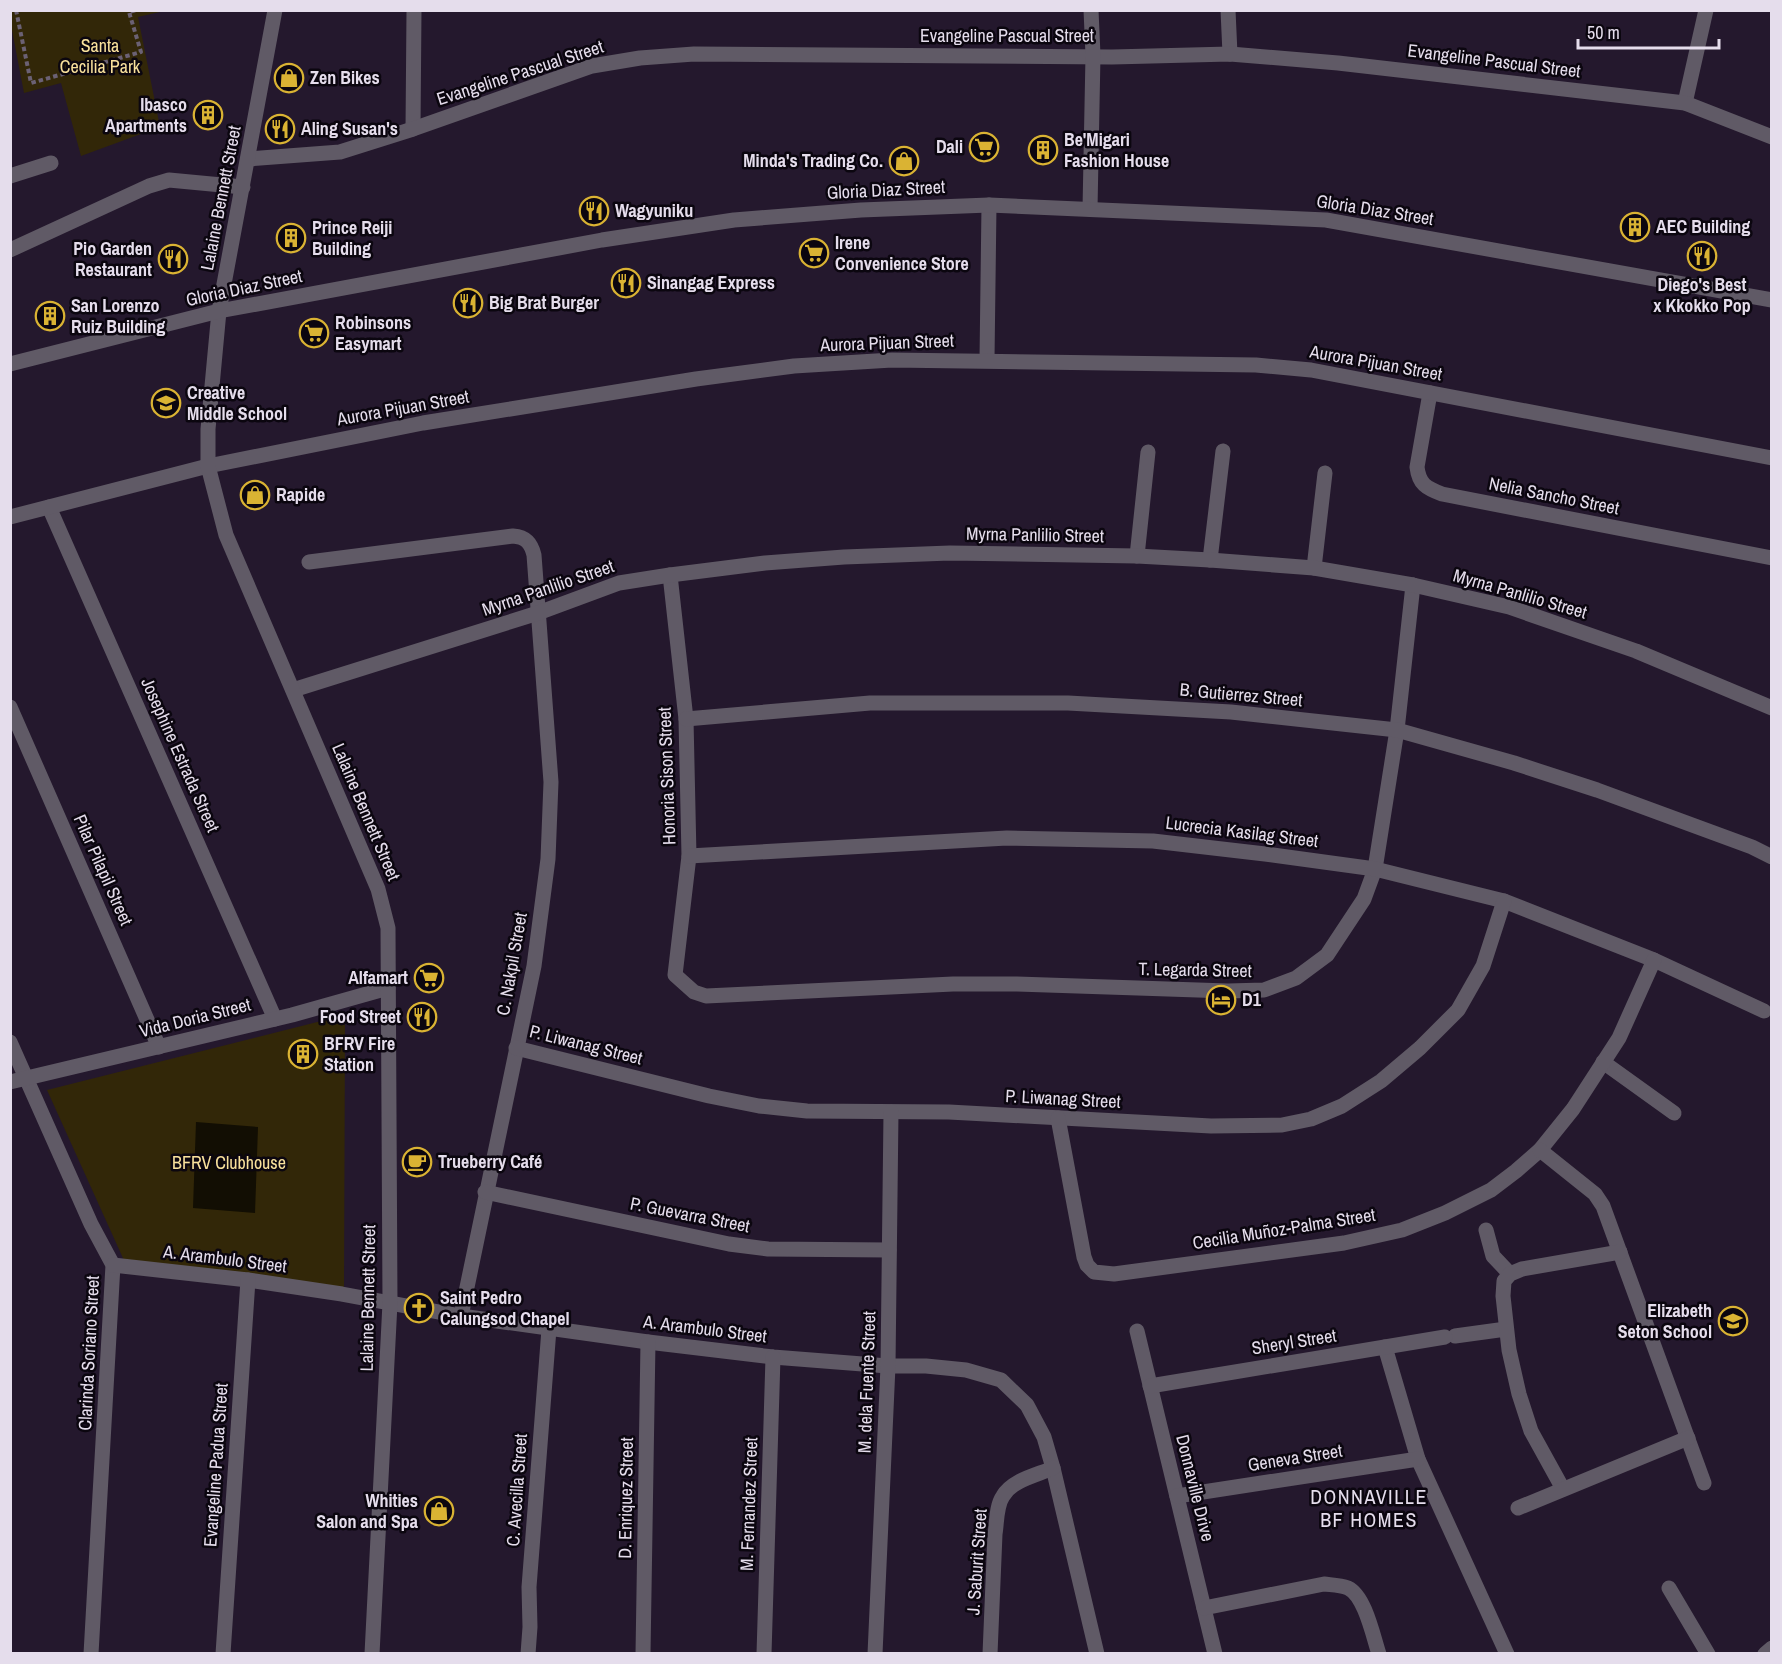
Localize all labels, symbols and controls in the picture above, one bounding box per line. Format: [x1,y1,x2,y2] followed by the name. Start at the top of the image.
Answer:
[1578,12,1719,50] scale bar
[1587,20,1620,45] text: 50 m
[920,23,1094,48] street label: Evangeline Pascual Street
[60,33,141,79] park label: Santa Cecilia Park
[433,34,606,111] street label: Evangeline Pascual Street
[1406,37,1582,84] street label: Evangeline Pascual Street
[273,62,305,94] shop icon: Zen Bikes
[310,65,380,90] place label: Zen Bikes
[105,92,187,138] place label: Ibasco Apartments
[192,99,224,131] building icon: Ibasco Apartments
[264,113,296,145] restaurant icon: Aling Susan's
[301,116,398,141] place label: Aling Susan's
[194,123,247,272] street label: Lalaine Bennett Street
[1064,127,1169,173] place label: Be'Migari Fashion House
[968,131,1000,163] supermarket icon: Dali
[936,134,963,159] place label: Dali
[1027,134,1059,166] building icon: Be'Migari Fashion House
[888,145,920,177] shop icon: Minda's Trading Co.
[743,148,883,173] place label: Minda's Trading Co.
[826,174,946,205] street label: Gloria Diaz Street
[1315,188,1435,231] street label: Gloria Diaz Street
[578,195,610,227] restaurant icon: Wagyuniku
[615,198,693,223] place label: Wagyuniku
[1619,211,1651,243] building icon: AEC Building
[1656,214,1750,239] place label: AEC Building
[312,215,392,261] place label: Prince Reiji Building
[275,222,307,254] building icon: Prince Reiji Building
[835,230,969,276] place label: Irene Convenience Store
[73,236,152,282] place label: Pio Garden Restaurant
[798,237,830,269] supermarket icon: Irene Convenience Store
[1686,240,1718,272] restaurant icon: Diego's Best x Kkokko Pop
[157,243,189,275] restaurant icon: Pio Garden Restaurant
[184,263,304,312] street label: Gloria Diaz Street
[610,267,642,299] restaurant icon: Sinangag Express
[647,270,775,295] place label: Sinangag Express
[1653,272,1751,318] place label: Diego's Best x Kkokko Pop
[452,287,484,319] restaurant icon: Big Brat Burger
[489,290,599,315] place label: Big Brat Burger
[71,293,165,339] place label: San Lorenzo Ruiz Building
[34,300,66,332] building icon: San Lorenzo Ruiz Building
[335,310,411,356] place label: Robinsons Easymart
[298,317,330,349] supermarket icon: Robinsons Easymart
[819,328,954,357] street label: Aurora Pijuan Street
[1307,338,1444,386] street label: Aurora Pijuan Street
[187,380,287,426] place label: Creative Middle School
[334,384,471,432] street label: Aurora Pijuan Street
[150,387,182,419] school or university icon: Creative Middle School
[1487,471,1621,520] street label: Nelia Sancho Street
[239,479,271,511] shop icon: Rapide
[276,482,325,507] place label: Rapide
[966,521,1104,548] street label: Myrna Panlilio Street
[479,553,617,622] street label: Myrna Panlilio Street
[1450,563,1590,625] street label: Myrna Panlilio Street
[135,674,226,836] street label: Josephine Estrada Street
[1179,677,1303,712] street label: B. Gutierrez Street
[652,707,681,845] street label: Honoria Sison Street
[326,739,407,884] street label: Lalaine Bennett Street
[68,810,139,929] street label: Pilar Pilapil Street
[1164,810,1320,853] street label: Lucrecia Kasilag Street
[490,910,533,1017] street label: C. Nakpil Street
[1138,956,1252,983] street label: T. Legarda Street
[413,962,445,994] supermarket icon: Alfamart
[348,965,408,990] place label: Alfamart
[1205,984,1237,1016] hotel icon: D1
[1242,987,1262,1012] place label: D1
[137,992,253,1043] street label: Vida Doria Street
[406,1001,438,1033] restaurant icon: Food Street
[320,1004,401,1029] place label: Food Street
[527,1018,645,1071] street label: P. Liwanag Street
[324,1031,395,1077] place label: BFRV Fire Station
[287,1038,319,1070] building icon: BFRV Fire Station
[1005,1083,1121,1114] street label: P. Liwanag Street
[401,1146,433,1178] cafe icon: Trueberry Café
[438,1149,542,1174] place label: Trueberry Café
[172,1150,286,1175] park label: BFRV Clubhouse
[628,1191,752,1238] street label: P. Guevarra Street
[1191,1202,1377,1255] street label: Cecilia Muñoz-Palma Street
[354,1224,381,1372] street label: Lalaine Bennett Street
[161,1238,288,1278] street label: A. Arambulo Street
[72,1275,105,1431] street label: Clarinda Soriano Street
[440,1285,570,1331] place label: Saint Pedro Calungsod Chapel
[403,1292,435,1324] church icon: Saint Pedro Calungsod Chapel
[1618,1298,1712,1344] place label: Elizabeth Seton School
[1717,1305,1749,1337] school or university icon: Elizabeth Seton School
[641,1308,768,1348] street label: A. Arambulo Street
[852,1311,881,1453] street label: M. dela Fuente Street
[1250,1322,1338,1361] street label: Sheryl Street
[197,1382,234,1548] street label: Evangeline Padua Street
[1170,1432,1221,1544] street label: Donnaville Drive
[500,1433,533,1547] street label: C. Avecilla Street
[612,1437,639,1559] street label: D. Enriquez Street
[734,1437,763,1571] street label: M. Fernandez Street
[1246,1438,1344,1477] street label: Geneva Street
[1310,1483,1428,1533] district label: DONNAVILLE BF HOMES
[316,1488,419,1534] place label: Whities Salon and Spa
[423,1495,455,1527] shop icon: Whities Salon and Spa
[960,1508,993,1616] street label: J. Saburit Street

